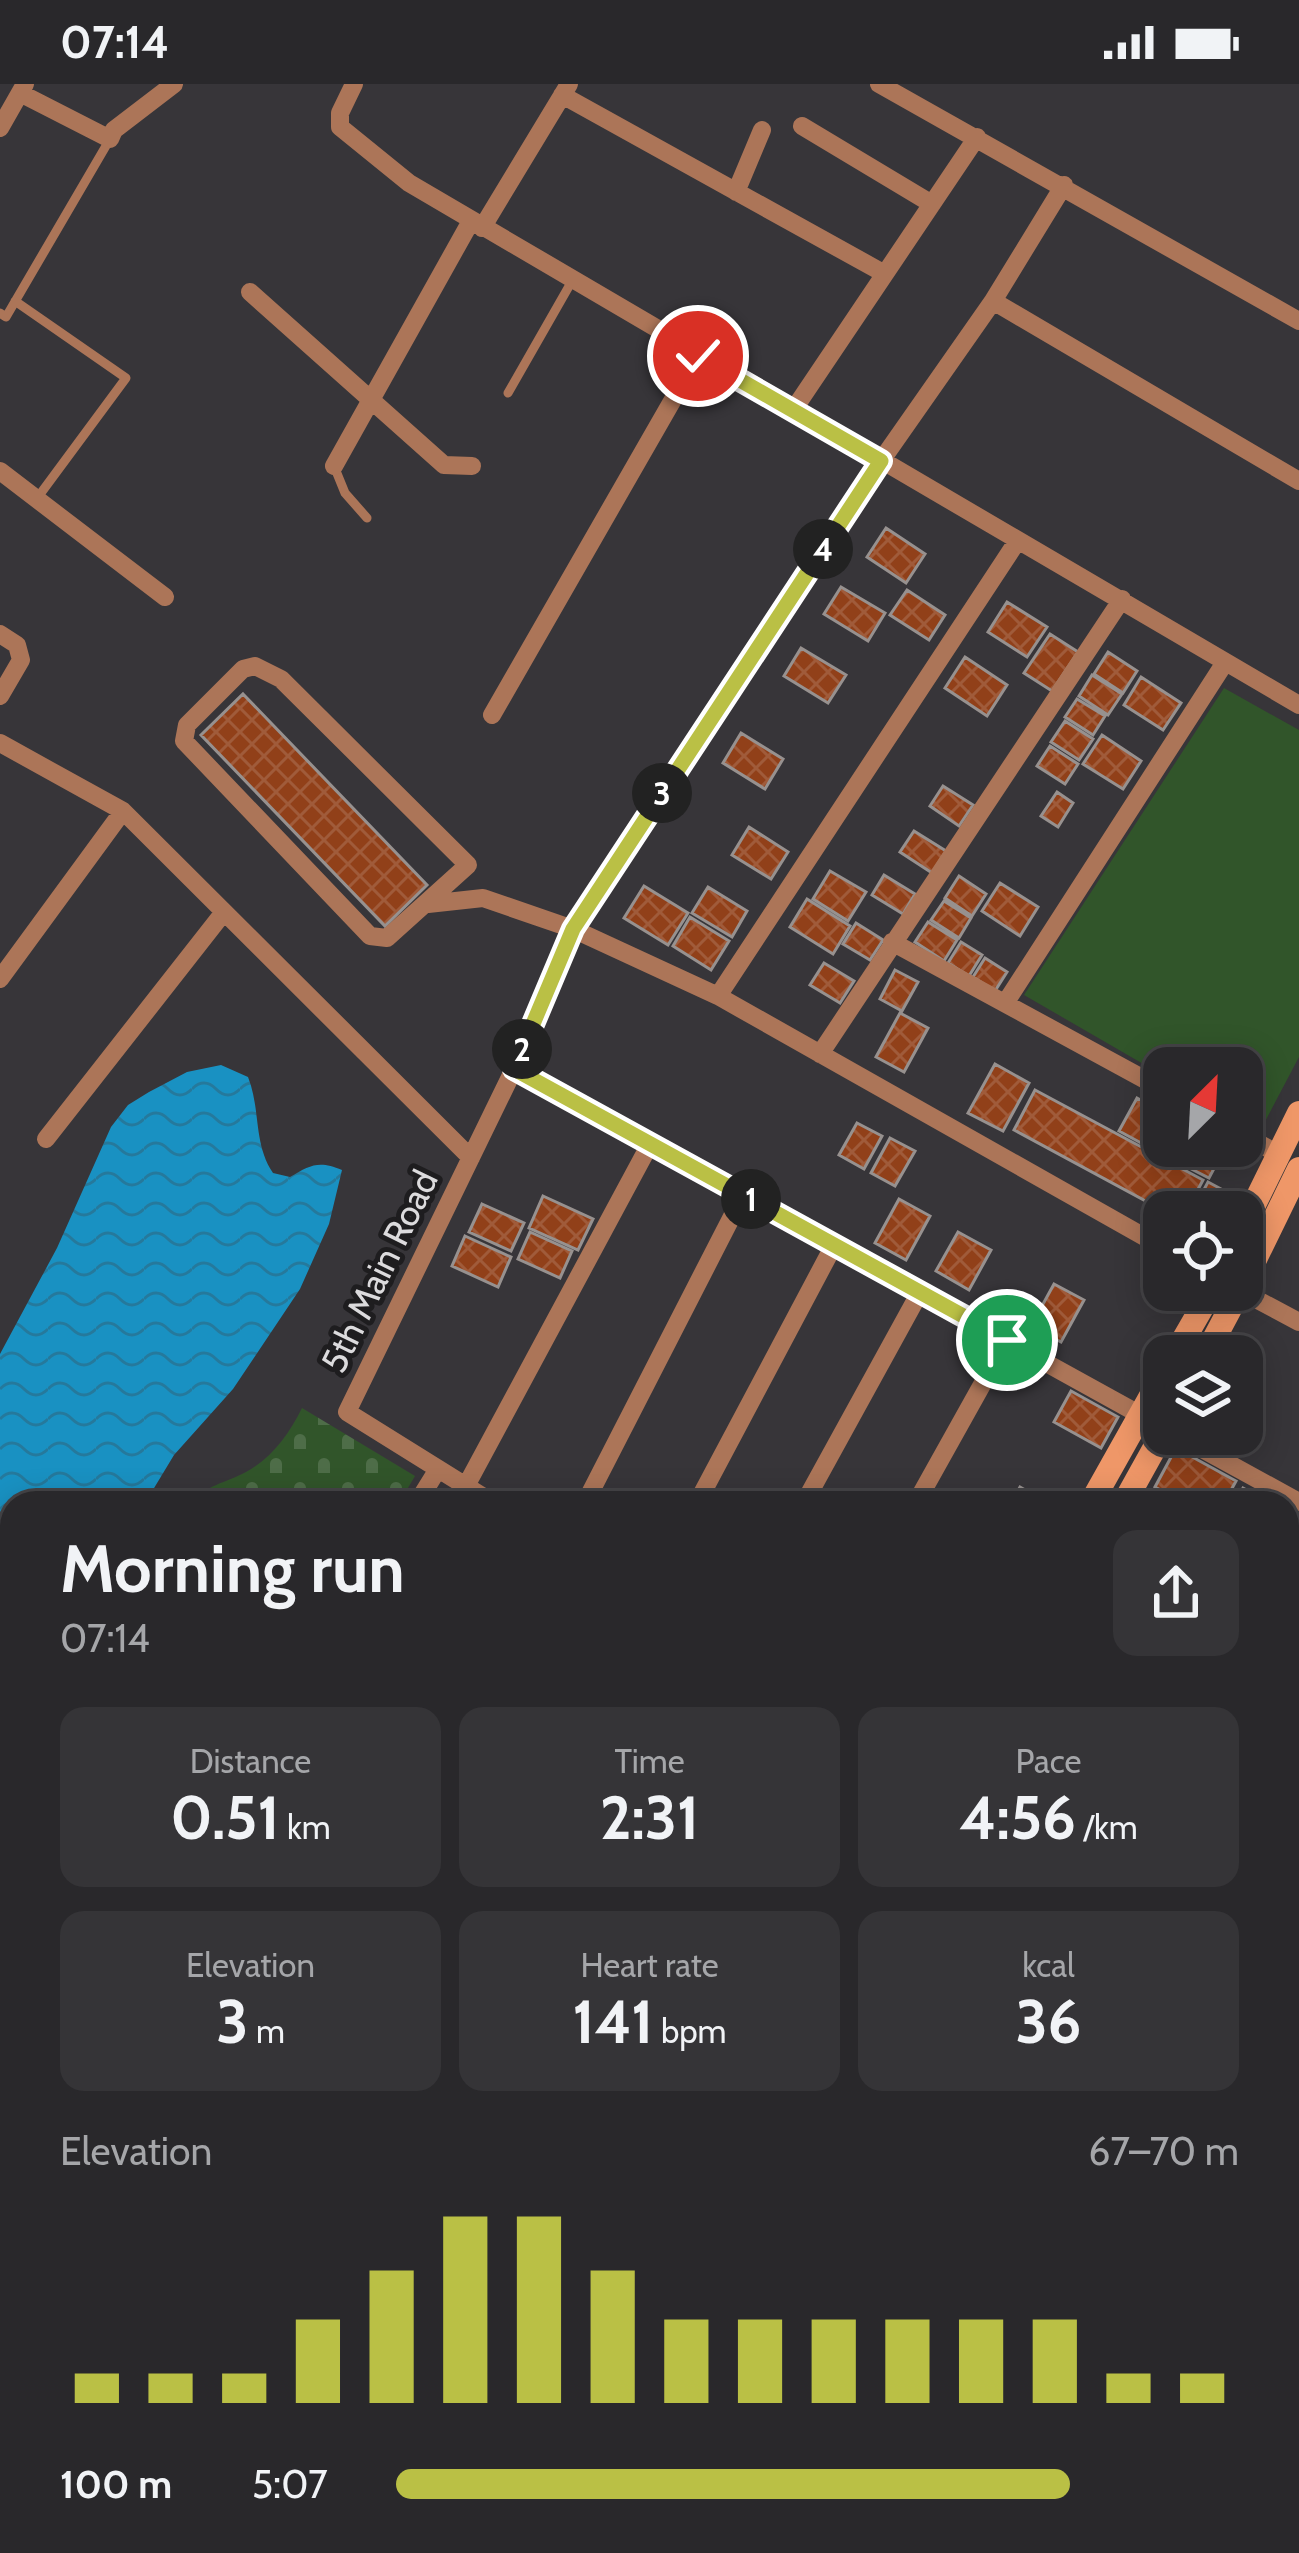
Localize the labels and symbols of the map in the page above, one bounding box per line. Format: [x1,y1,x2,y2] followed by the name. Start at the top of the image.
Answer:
[647,305,749,407] pin
[793,519,853,579] pin: 4
[632,763,692,823] pin: 3
[492,1019,552,1079] pin: 2
[1143,1047,1263,1167] north arrow
[311,1163,447,1379] street label: 5th Main Road
[721,1169,781,1229] pin: 1
[956,1289,1058,1391] pin

